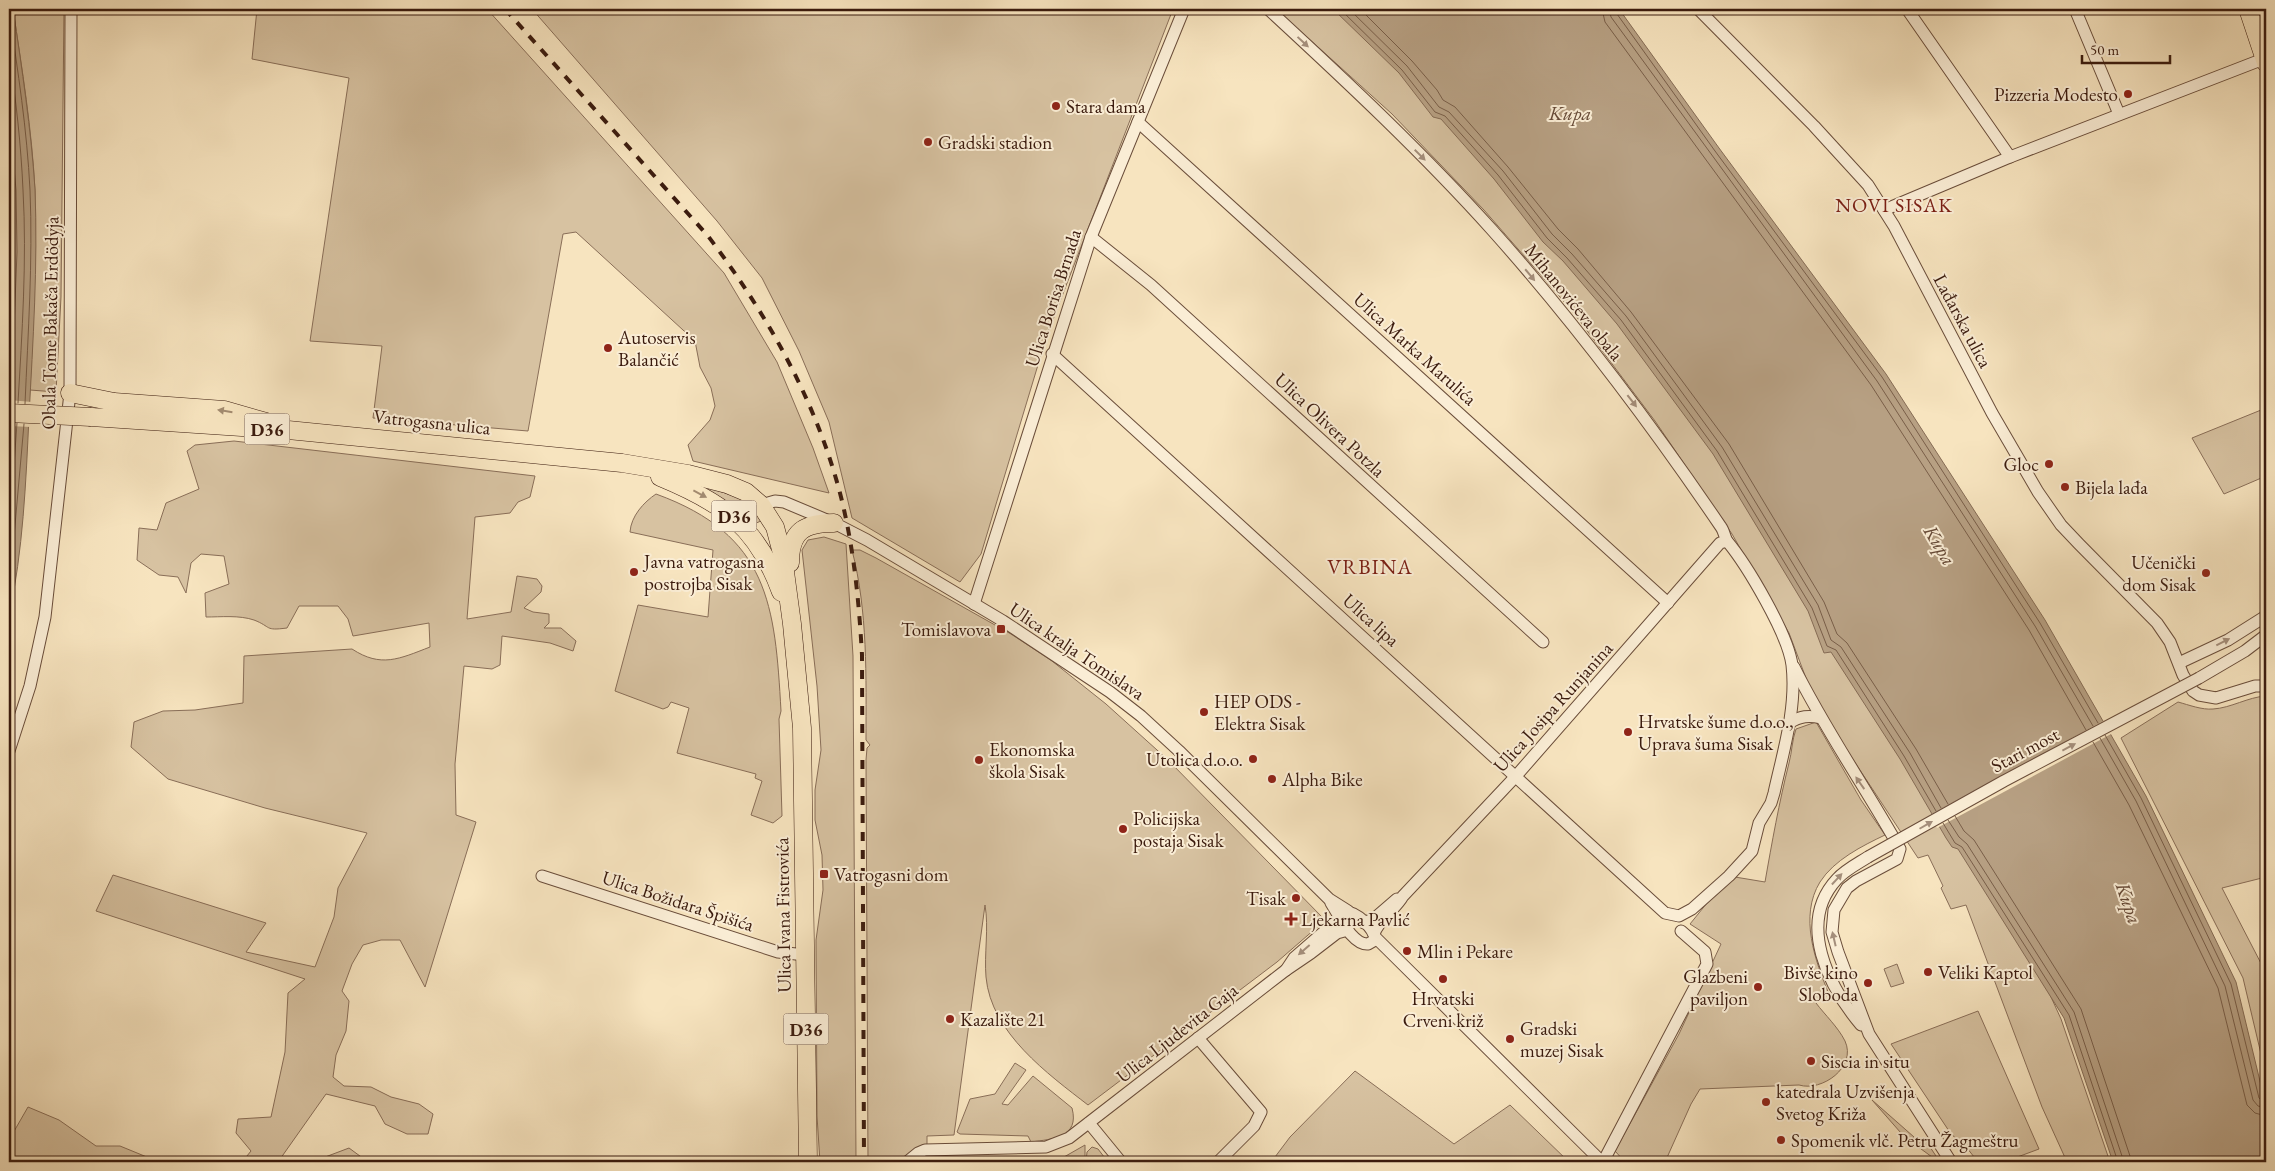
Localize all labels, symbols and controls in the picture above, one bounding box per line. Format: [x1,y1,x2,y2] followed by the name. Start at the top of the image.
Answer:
[2082,32,2170,64] scale bar
[1297,36,1309,48] one-way arrow
[2090,40,2119,59] text: 50 m
[1994,82,2118,107] place label: Pizzeria Modesto
[2122,88,2134,100] marker: Pizzeria Modesto
[1066,94,1146,119] place label: Stara dama
[1050,100,1062,112] marker: Stara dama
[1548,100,1591,126] water label: Kupa
[938,130,1052,155] place label: Gradski stadion
[922,136,934,148] marker: Gradski stadion
[1414,149,1426,161] one-way arrow
[1835,192,1953,218] district label: NOVI SISAK
[36,216,64,430] street label: Obala Tome Bakača Erdödyja
[1019,226,1087,370] street label: Ulica Borisa Brnada
[1519,238,1629,366] street label: Mihanovićeva obala
[1524,268,1536,280] one-way arrow
[1928,270,1998,373] street label: Lađarska ulica
[1348,287,1482,411] street label: Ulica Marka Marulića
[617,325,696,372] place label: Autoservis Balančić
[602,342,614,354] marker: Autoservis Balančić
[1269,367,1391,483] street label: Ulica Olivera Potzla
[1626,394,1637,407] one-way arrow
[372,403,492,441] street label: Vatrogasna ulica
[216,406,232,414] one-way arrow
[244,414,290,444] road number: D36
[2003,452,2039,477] place label: Gloc
[2043,458,2055,470] marker: Gloc
[2075,475,2148,500] place label: Bijela lađa
[2059,481,2071,493] marker: Bijela lađa
[693,490,707,498] one-way arrow
[712,501,756,532] road number: D36
[1917,519,1962,570] water label: Kupa
[642,549,765,596] place label: Javna vatrogasna postrojba Sisak
[2122,550,2197,597] place label: Učenički dom Sisak
[1327,553,1413,580] district label: VRBINA
[628,566,640,578] marker: Javna vatrogasna postrojba Sisak
[2200,567,2212,579] marker: Učenički dom Sisak
[1337,588,1405,652] street label: Ulica lipa
[1004,596,1150,706] street label: Ulica kralja Tomislava
[901,617,991,642] place label: Tomislavova
[995,623,1007,635] marker: Tomislavova
[1488,636,1619,778] street label: Ulica Josipa Runjanina
[2216,638,2230,646] one-way arrow
[1214,689,1306,736] place label: HEP ODS - Elektra Sisak
[1198,706,1210,718] marker: HEP ODS - Elektra Sisak
[1638,709,1794,756] place label: Hrvatske šume d.o.o., Uprava šuma Sisak
[1987,722,2063,778] street label: Stari most
[1622,726,1634,738] marker: Hrvatske šume d.o.o., Uprava šuma Sisak
[989,737,1075,784] place label: Ekonomska škola Sisak
[2061,743,2076,751] one-way arrow
[1146,747,1243,772] place label: Utolica d.o.o.
[1247,753,1259,765] marker: Utolica d.o.o.
[973,754,985,766] marker: Ekonomska škola Sisak
[1281,767,1363,792] place label: Alpha Bike
[1266,773,1278,785] marker: Alpha Bike
[1855,776,1865,790] one-way arrow
[1133,806,1225,853] place label: Policijska postaja Sisak
[1919,820,1933,829] one-way arrow
[1117,823,1129,835] marker: Policijska postaja Sisak
[769,837,797,993] street label: Ulica Ivana Fistrovića
[834,862,949,887] place label: Vatrogasni dom
[599,865,758,937] street label: Ulica Božidara Špišića
[818,868,830,880] marker: Vatrogasni dom
[1831,874,1843,886] one-way arrow
[2109,878,2148,927] water label: Kupa
[1246,886,1287,911] place label: Tisak
[1290,892,1302,904] marker: Tisak
[1301,907,1410,932] place label: Ljekarna Pavlić
[1285,913,1297,925] marker: Ljekarna Pavlić
[1830,932,1838,947] one-way arrow
[1417,939,1513,964] place label: Mlin i Pekare
[1298,944,1310,956] one-way arrow
[1401,945,1413,957] marker: Mlin i Pekare
[1784,960,1858,1007] place label: Bivše kino Sloboda
[1938,960,2033,985] place label: Veliki Kaptol
[1683,964,1748,1011] place label: Glazbeni paviljon
[1922,966,1934,978] marker: Veliki Kaptol
[1437,973,1449,985] marker: Hrvatski Crveni križ
[1111,977,1243,1088] street label: Ulica Ljudevita Gaja
[1862,977,1874,989] marker: Bivše kino Sloboda
[1752,981,1764,993] marker: Glazbeni paviljon
[1403,986,1484,1033] place label: Hrvatski Crveni križ
[960,1007,1046,1032] place label: Kazalište 21
[944,1013,956,1025] marker: Kazalište 21
[784,1014,828,1044] road number: D36
[1520,1016,1605,1063] place label: Gradski muzej Sisak
[1504,1033,1516,1045] marker: Gradski muzej Sisak
[1821,1049,1910,1074] place label: Siscia in situ
[1805,1055,1817,1067] marker: Siscia in situ
[1776,1079,1915,1126] place label: katedrala Uzvišenja Svetog Križa
[1760,1096,1772,1108] marker: katedrala Uzvišenja Svetog Križa
[1791,1128,2019,1153] place label: Spomenik vlč. Petru Žagmeštru
[1775,1134,1787,1146] marker: Spomenik vlč. Petru Žagmeštru

